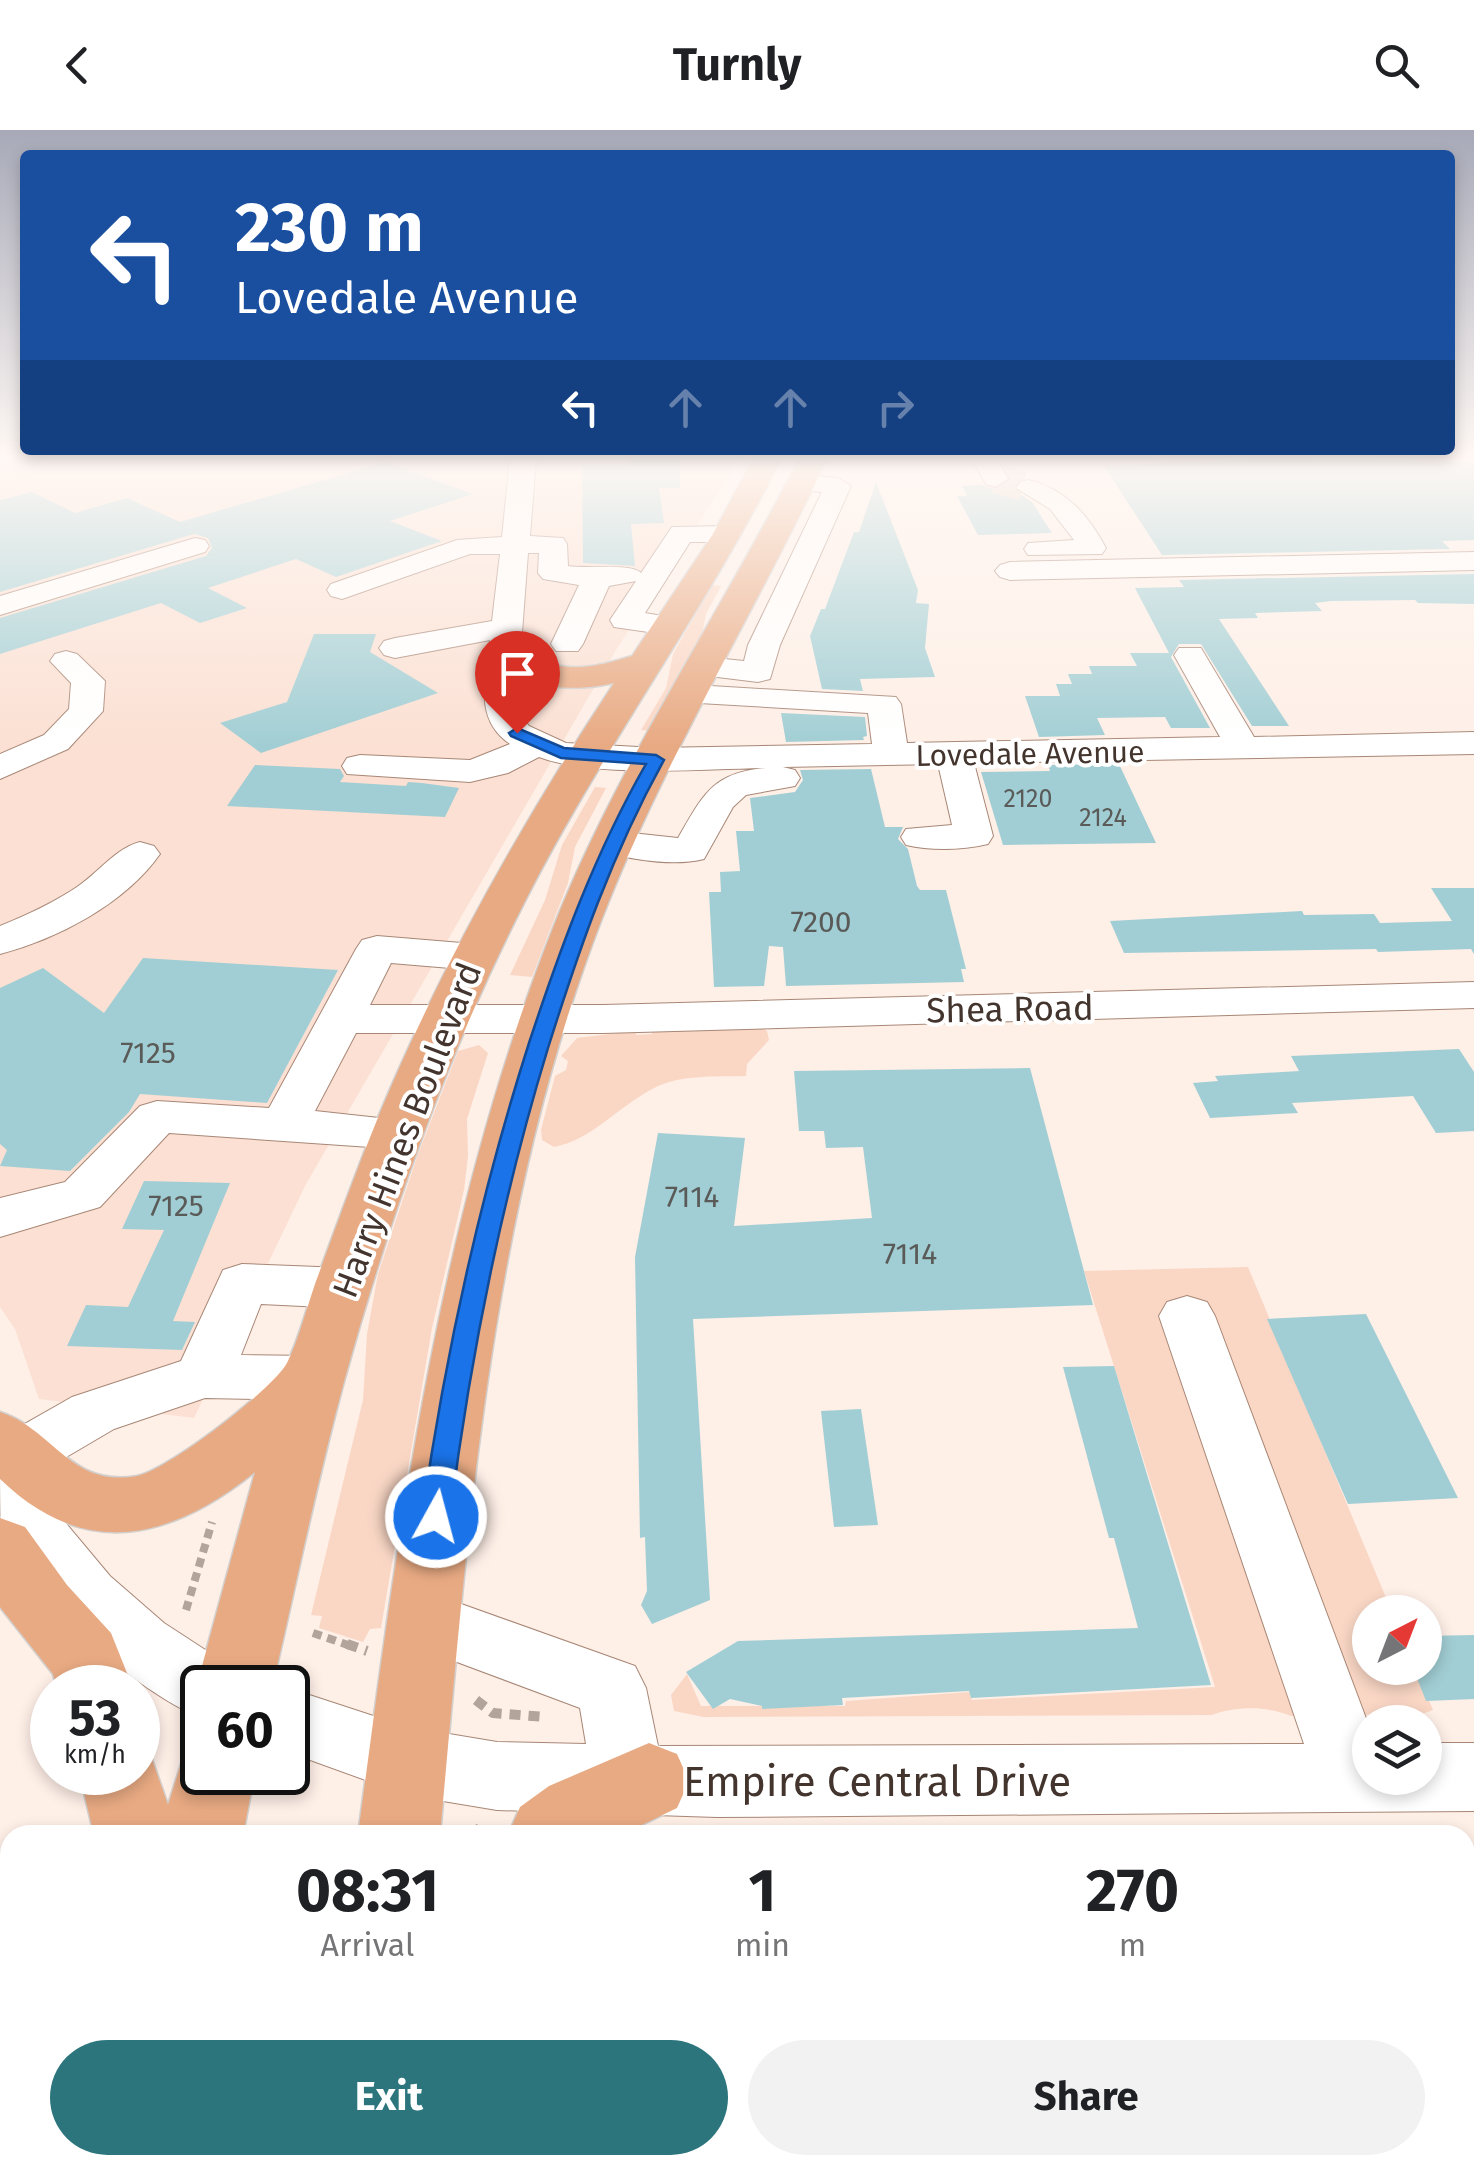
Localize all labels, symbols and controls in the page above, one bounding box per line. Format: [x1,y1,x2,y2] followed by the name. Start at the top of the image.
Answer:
[50,38,105,93] icon: back
[673,38,801,92] text: Turnly
[1369,38,1424,93] icon: search
[235,186,424,270] text: 230 m
[70,190,200,320] icon: left
[235,271,579,325] text: Lovedale Avenue
[553,380,608,435] icon: left
[658,380,713,435] icon: ahead
[763,380,818,435] icon: ahead
[868,380,923,435] icon: right
[475,631,560,734] pin
[490,646,545,701] icon: arrive
[915,734,1145,774] street label: Lovedale Avenue
[1004,784,1052,814] house number: 2120
[1079,803,1127,833] house number: 2124
[790,904,852,940] house number: 7200
[324,957,490,1303] street label: Harry Hines Boulevard
[926,987,1094,1031] street label: Shea Road
[120,1035,176,1071] house number: 7125
[665,1179,719,1215] house number: 7114
[148,1188,204,1224] house number: 7125
[883,1236,937,1272] house number: 7114
[384,1465,488,1569] position arrow
[1352,1595,1442,1685] north arrow
[1352,1595,1442,1795] map controls
[180,1665,310,1795] speed limit sign: 60
[69,1688,121,1748] text: 53
[1352,1705,1442,1795] button: layers
[64,1740,126,1770] text: km/h
[683,1757,1071,1807] street label: Empire Central Drive
[296,1855,439,1927] text: 08:31
[749,1855,776,1927] text: 1
[1086,1855,1179,1927] text: 270
[321,1926,414,1964] text: Arrival
[735,1926,790,1964] text: min
[1119,1926,1146,1964] text: m
[50,2040,728,2155] button: Exit
[748,2040,1425,2155] button: Share

